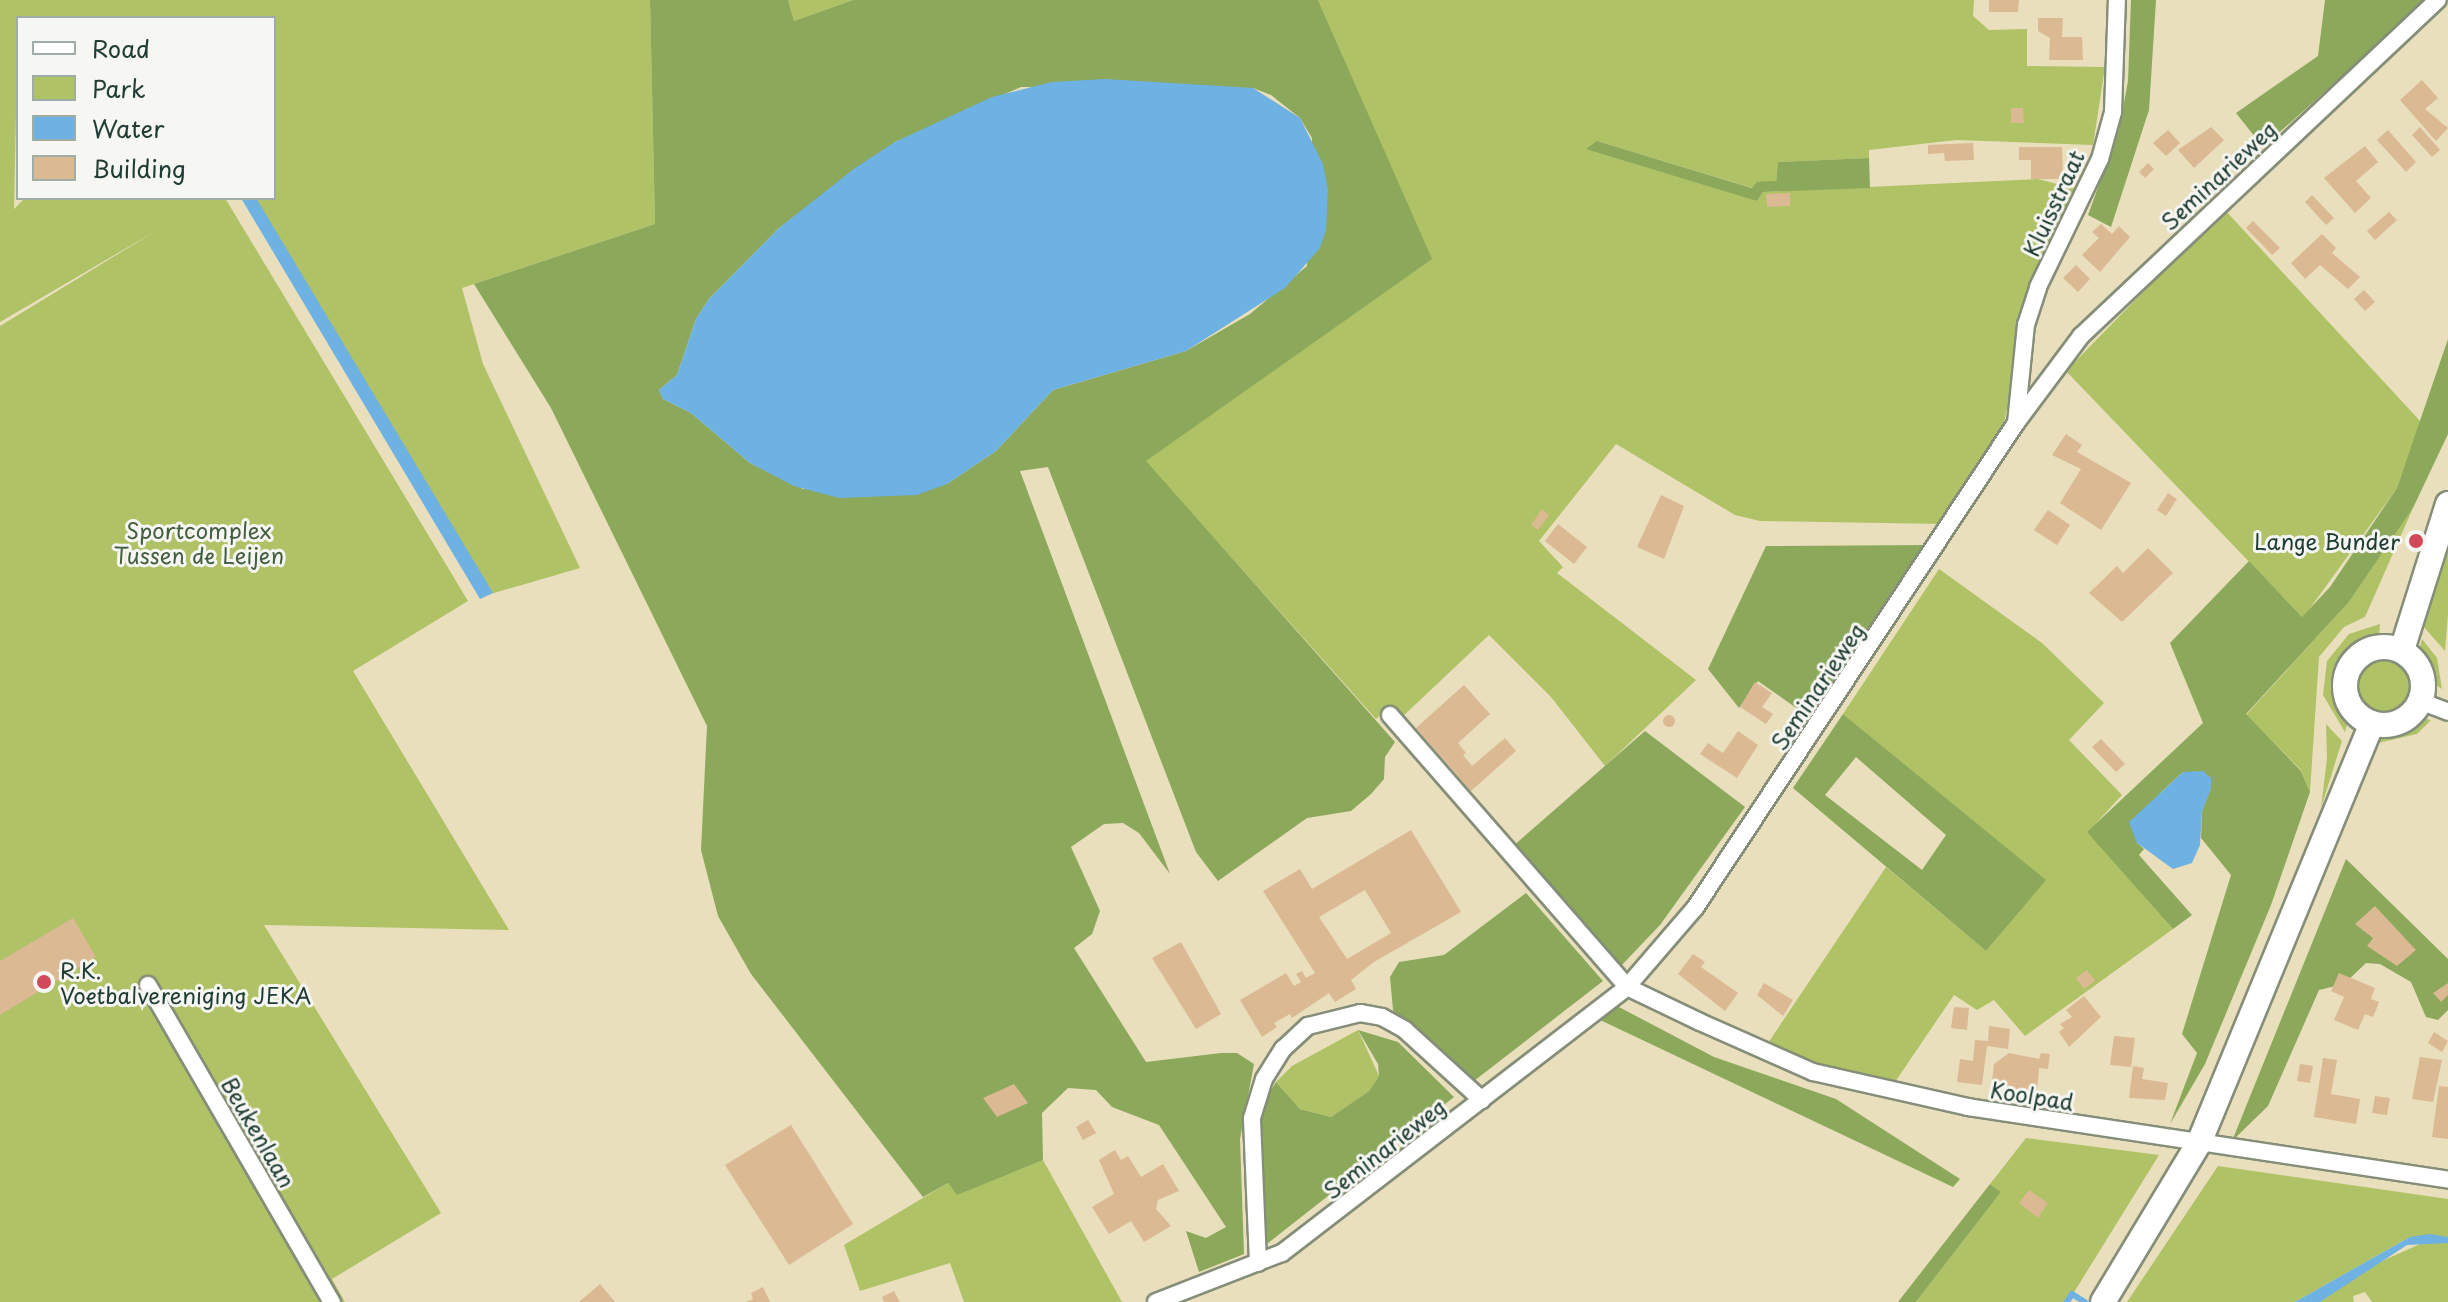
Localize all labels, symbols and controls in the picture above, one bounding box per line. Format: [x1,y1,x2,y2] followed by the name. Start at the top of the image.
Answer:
[16,16,276,200] legend
[92,30,150,66] text: Road
[92,70,146,106] text: Park
[92,110,164,146] text: Water
[2155,115,2281,235] street label: Seminarieweg
[2017,146,2089,260] street label: Kluisstraat
[92,150,186,186] text: Building
[113,516,285,568] park label: Sportcomplex Tussen de Leijen
[2252,528,2400,554] place label: Lange Bunder
[2407,532,2425,550] marker: Lange Bunder
[1765,617,1869,755] street label: Seminarieweg
[60,956,312,1008] place label: R.K. Voetbalvereniging JEKA
[35,973,53,991] marker: R.K. Voetbalvereniging JEKA
[217,1072,301,1192] street label: Beukenlaan
[1988,1075,2076,1115] street label: Koolpad
[1318,1092,1450,1204] street label: Seminarieweg

